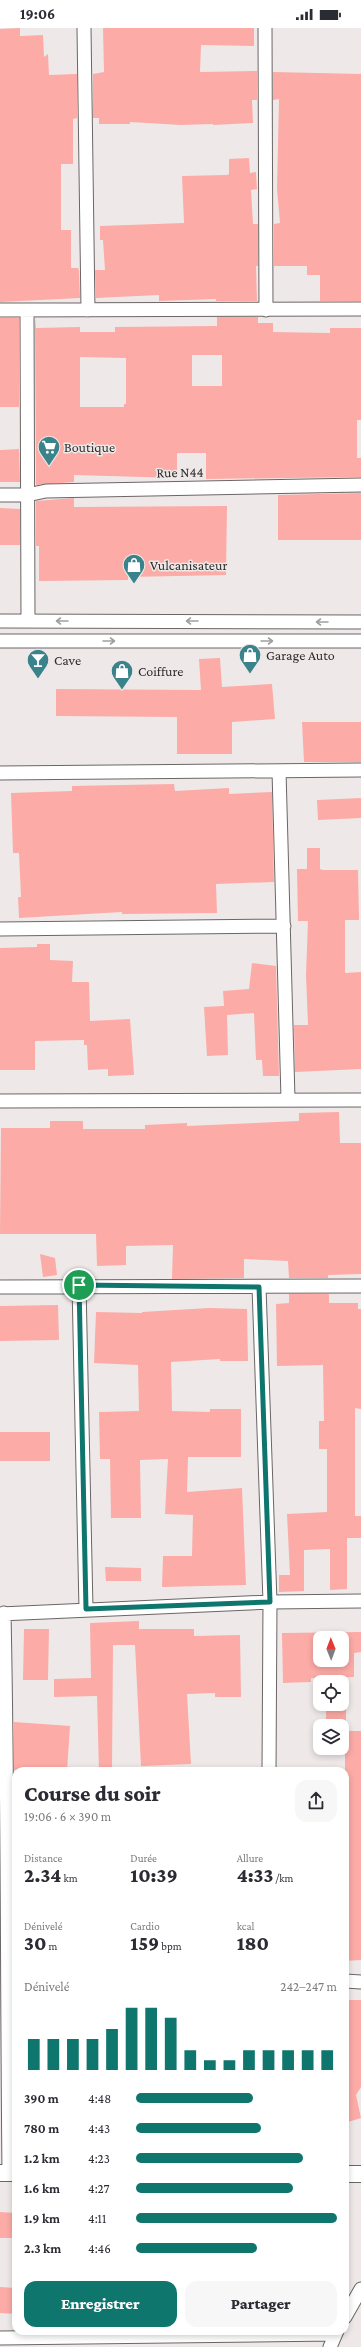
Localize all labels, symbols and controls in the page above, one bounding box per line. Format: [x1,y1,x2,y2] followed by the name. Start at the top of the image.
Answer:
[20,6,55,22] text: 19:06
[36,434,62,467] supermarket icon: Boutique
[64,439,115,455] place label: Boutique
[156,464,204,480] street label: Rue N44
[121,552,147,585] shop icon: Vulcanisateur
[150,557,227,573] place label: Vulcanisateur
[56,617,69,625] one-way arrow
[186,617,199,625] one-way arrow
[316,618,329,626] one-way arrow
[102,637,115,645] one-way arrow
[260,637,273,645] one-way arrow
[237,642,263,675] shop icon: Garage Auto
[25,647,51,680] bar icon: Cave
[266,647,335,663] place label: Garage Auto
[54,652,81,668] place label: Cave
[109,658,135,691] shop icon: Coiffure
[138,663,183,679] place label: Coiffure
[62,1268,96,1302] pin
[68,1274,90,1296] icon: arrive
[313,1631,349,1667] north arrow
[313,1631,349,1755] map controls
[313,1675,349,1711] button: locate
[313,1719,349,1755] button: layers
[295,1780,337,1822] button: share
[24,1781,161,1806] text: Course du soir
[24,1809,111,1824] text: 19:06 · 6 × 390 m
[24,1852,62,1864] text: Distance
[130,1852,157,1864] text: Durée
[237,1852,263,1864] text: Allure
[24,1864,61,1886] text: 2.34
[130,1864,178,1886] text: 10:39
[237,1864,273,1886] text: 4:33
[61,1872,77,1884] text: km
[273,1872,293,1884] text: /km
[24,1920,62,1932] text: Dénivelé
[130,1920,160,1932] text: Cardio
[237,1920,254,1932] text: kcal
[24,1932,46,1954] text: 30
[130,1932,159,1954] text: 159
[237,1932,269,1954] text: 180
[46,1940,57,1952] text: m
[159,1940,182,1952] text: bpm
[24,1979,69,1994] text: Dénivelé
[280,1979,337,1994] text: 242–247 m
[24,2091,59,2106] text: 390 m
[88,2091,111,2106] text: 4:48
[24,2121,59,2136] text: 780 m
[88,2121,110,2136] text: 4:43
[24,2151,60,2166] text: 1.2 km
[88,2151,110,2166] text: 4:23
[24,2181,60,2196] text: 1.6 km
[88,2181,110,2196] text: 4:27
[24,2211,60,2226] text: 1.9 km
[88,2211,106,2226] text: 4:11
[24,2241,61,2256] text: 2.3 km
[88,2241,111,2256] text: 4:46
[24,2281,177,2327] button: Enregistrer
[185,2281,337,2327] button: Partager

